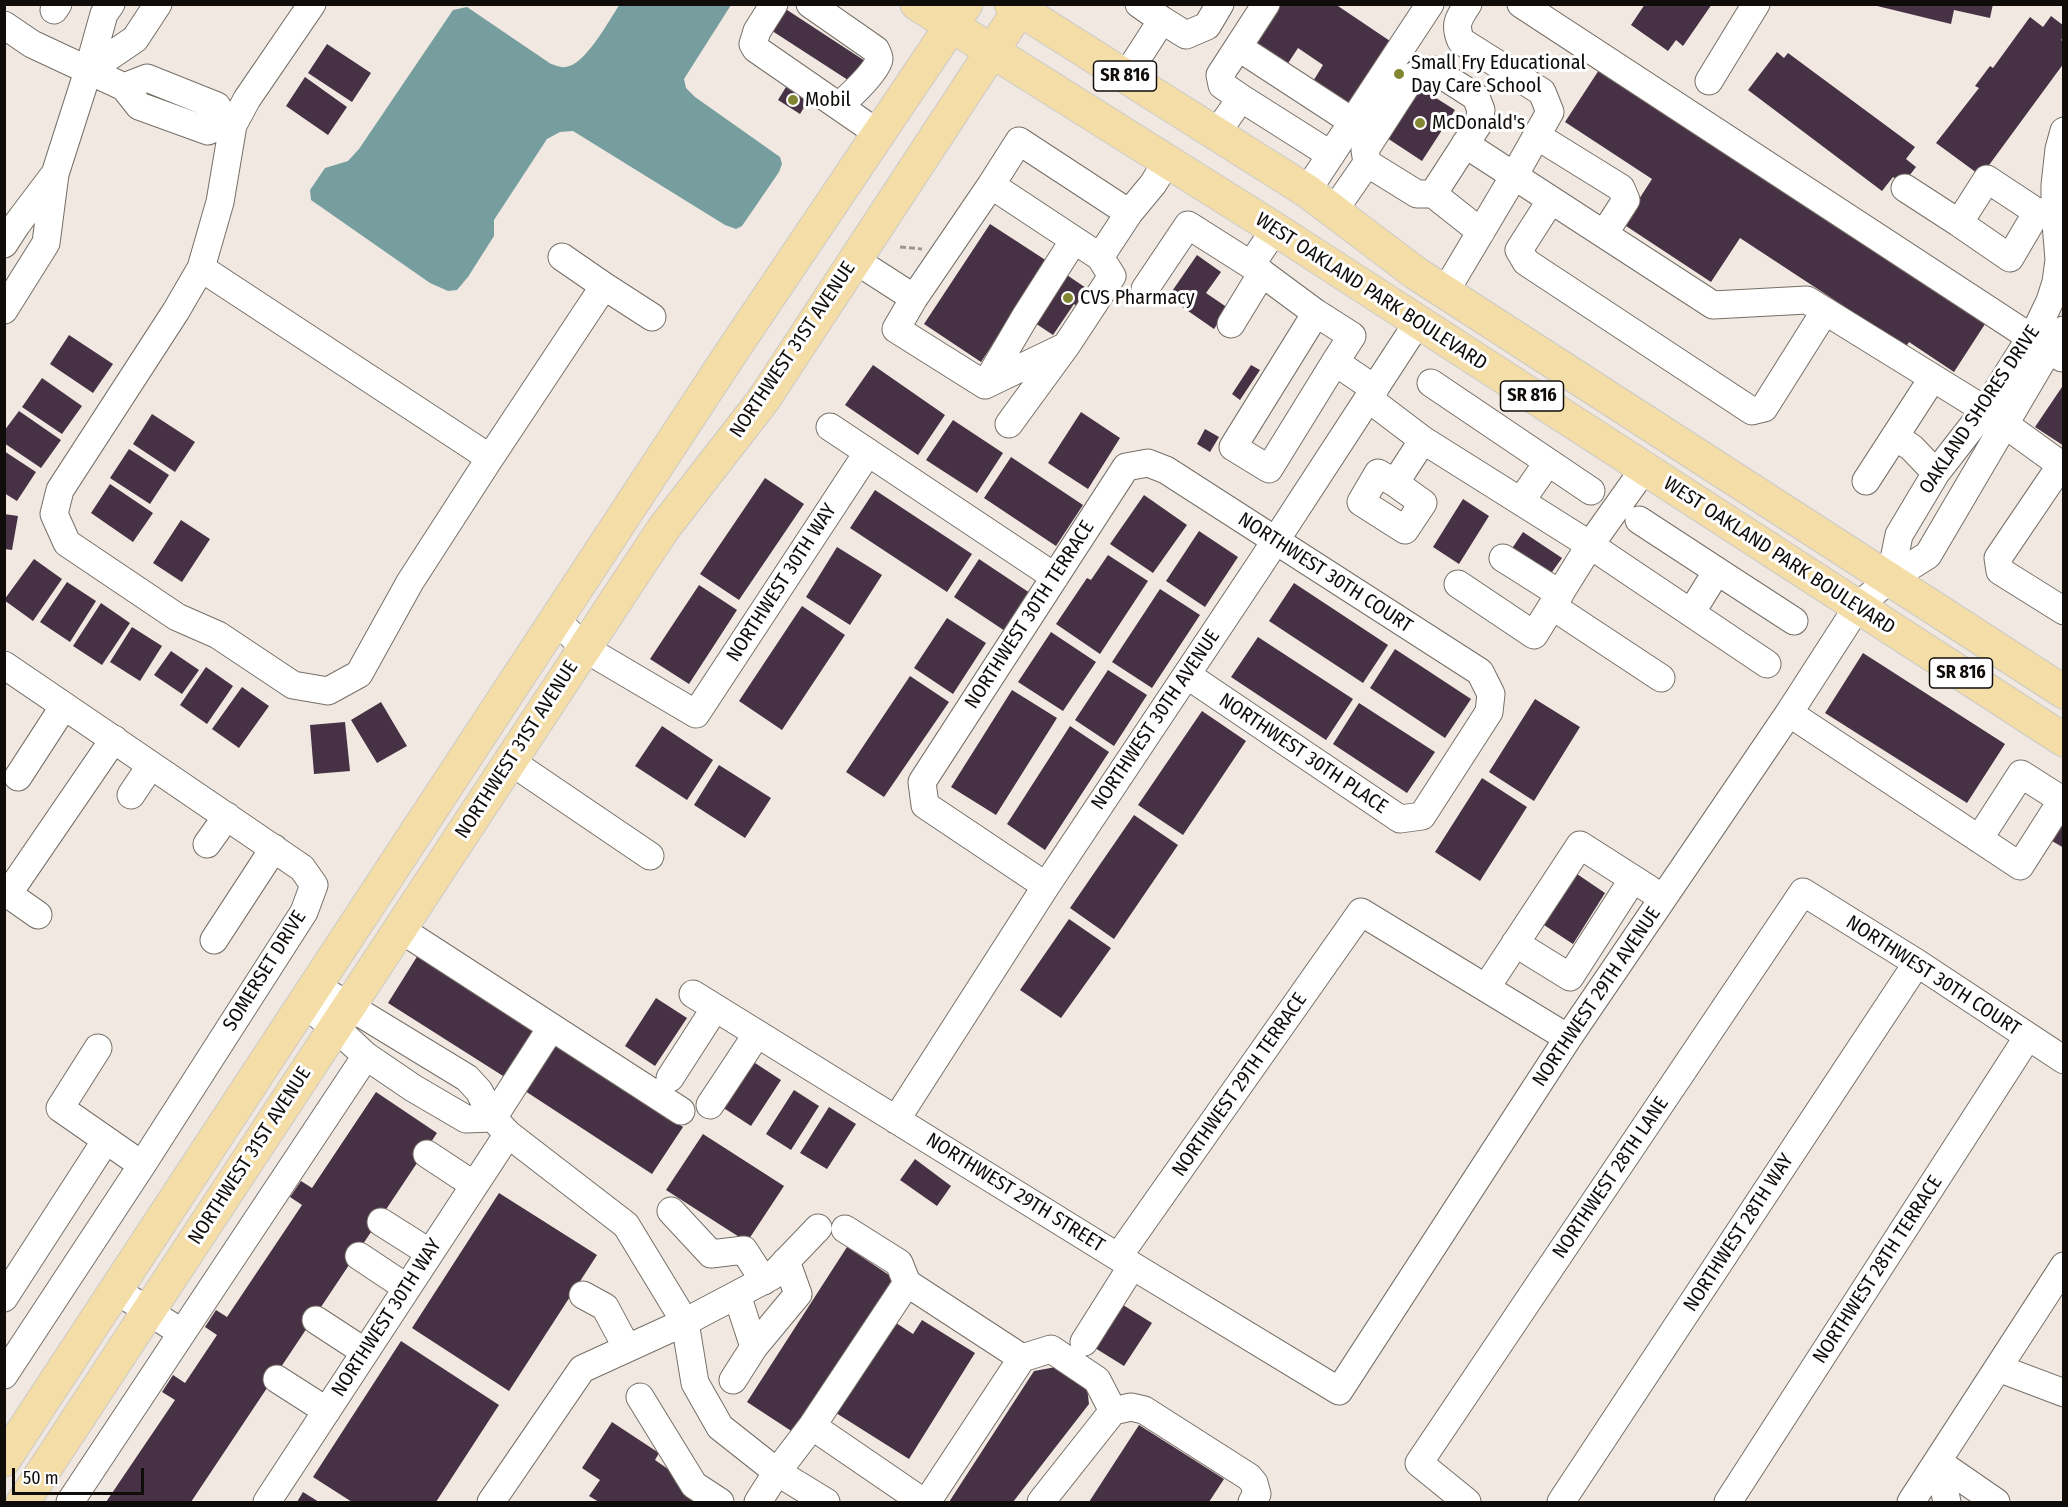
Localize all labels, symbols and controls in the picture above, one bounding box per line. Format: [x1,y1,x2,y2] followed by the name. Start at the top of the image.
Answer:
[1411,51,1586,98] place label: Small Fry Educational Day Care School
[1094,61,1156,91] road number: SR 816
[1392,67,1406,81] marker: Small Fry Educational Day Care School
[805,88,851,112] place label: Mobil
[786,93,800,107] marker: Mobil
[1432,111,1525,135] place label: McDonald's
[1413,116,1427,130] marker: McDonald's
[1251,208,1491,376] street label: WEST OAKLAND PARK BOULEVARD
[725,257,861,443] street label: NORTHWEST 31ST AVENUE
[1080,286,1195,310] place label: CVS Pharmacy
[1061,291,1075,305] marker: CVS Pharmacy
[1915,321,2045,499] street label: OAKLAND SHORES DRIVE
[1500,381,1564,411] road number: SR 816
[1659,472,1899,640] street label: WEST OAKLAND PARK BOULEVARD
[722,499,842,667] street label: NORTHWEST 30TH WAY
[1233,508,1417,638] street label: NORTHWEST 30TH COURT
[960,516,1100,714] street label: NORTHWEST 30TH TERRACE
[1087,625,1225,815] street label: NORTHWEST 30TH AVENUE
[451,657,583,843] street label: NORTHWEST 31ST AVENUE
[1930,658,1992,688] road number: SR 816
[1214,689,1392,819] street label: NORTHWEST 30TH PLACE
[1528,903,1666,1091] street label: NORTHWEST 29TH AVENUE
[218,906,312,1036] street label: SOMERSET DRIVE
[1841,911,2025,1041] street label: NORTHWEST 30TH COURT
[1167,989,1313,1181] street label: NORTHWEST 29TH TERRACE
[184,1063,316,1249] street label: NORTHWEST 31ST AVENUE
[1548,1093,1674,1263] street label: NORTHWEST 28TH LANE
[921,1128,1109,1258] street label: NORTHWEST 29TH STREET
[1679,1150,1799,1316] street label: NORTHWEST 28TH WAY
[1808,1172,1948,1368] street label: NORTHWEST 28TH TERRACE
[327,1234,447,1402] street label: NORTHWEST 30TH WAY
[15,1456,147,1494] scale bar
[23,1467,59,1489] text: 50 m

